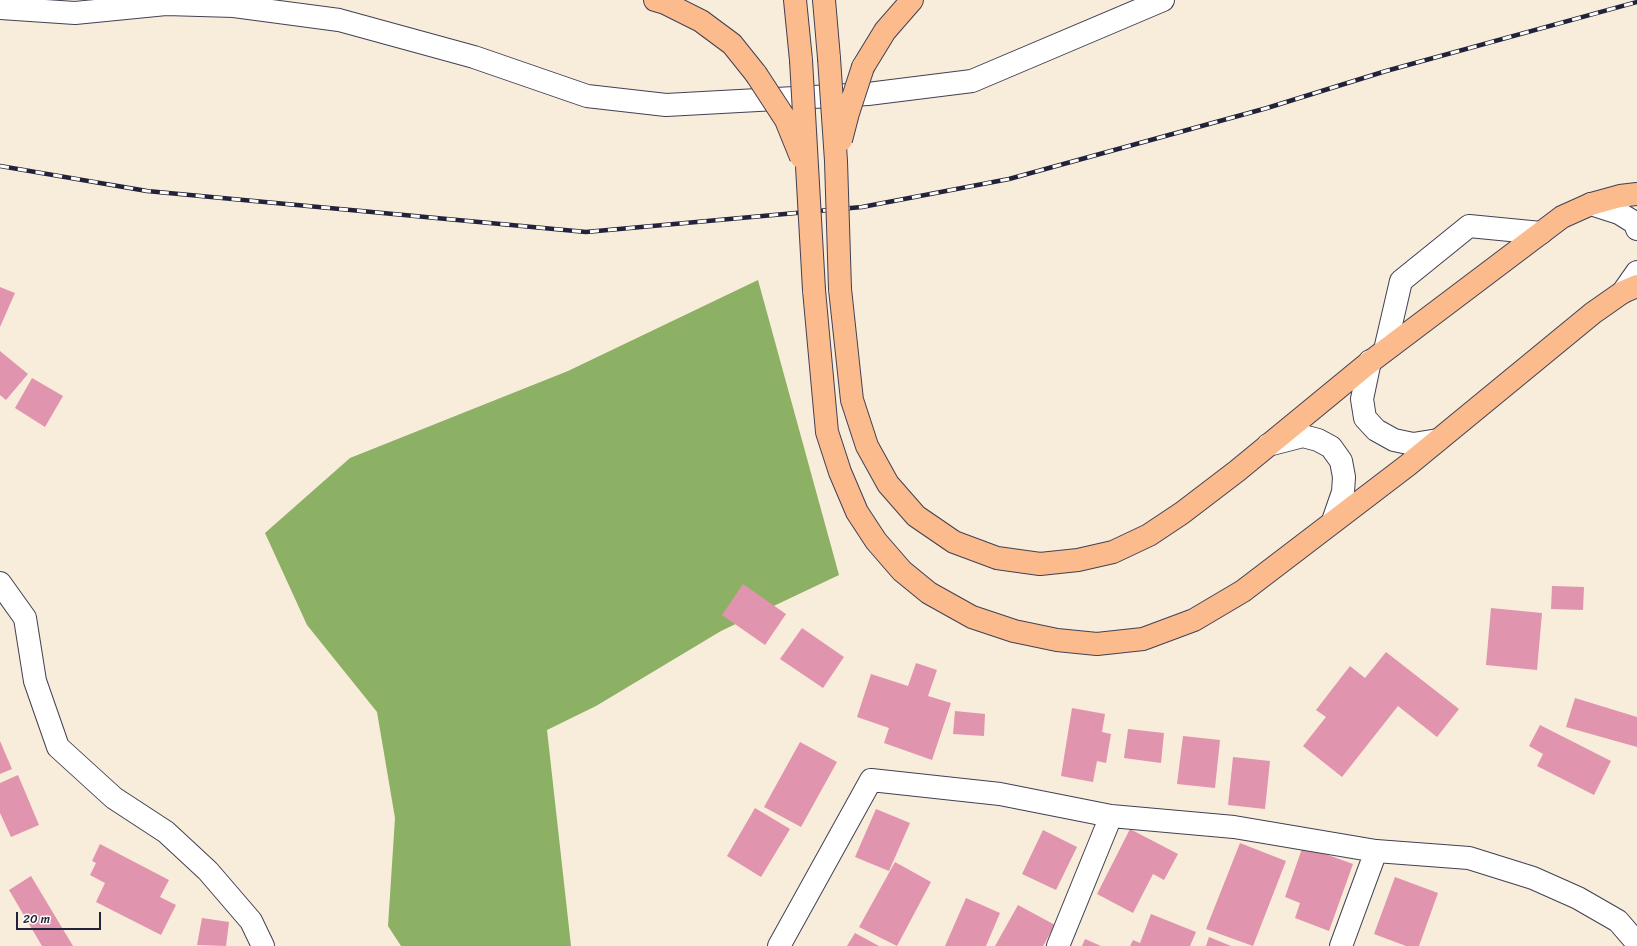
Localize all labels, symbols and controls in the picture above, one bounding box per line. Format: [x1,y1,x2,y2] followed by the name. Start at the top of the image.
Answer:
[18,904,103,930] scale bar
[23,908,50,930] text: 20 m

